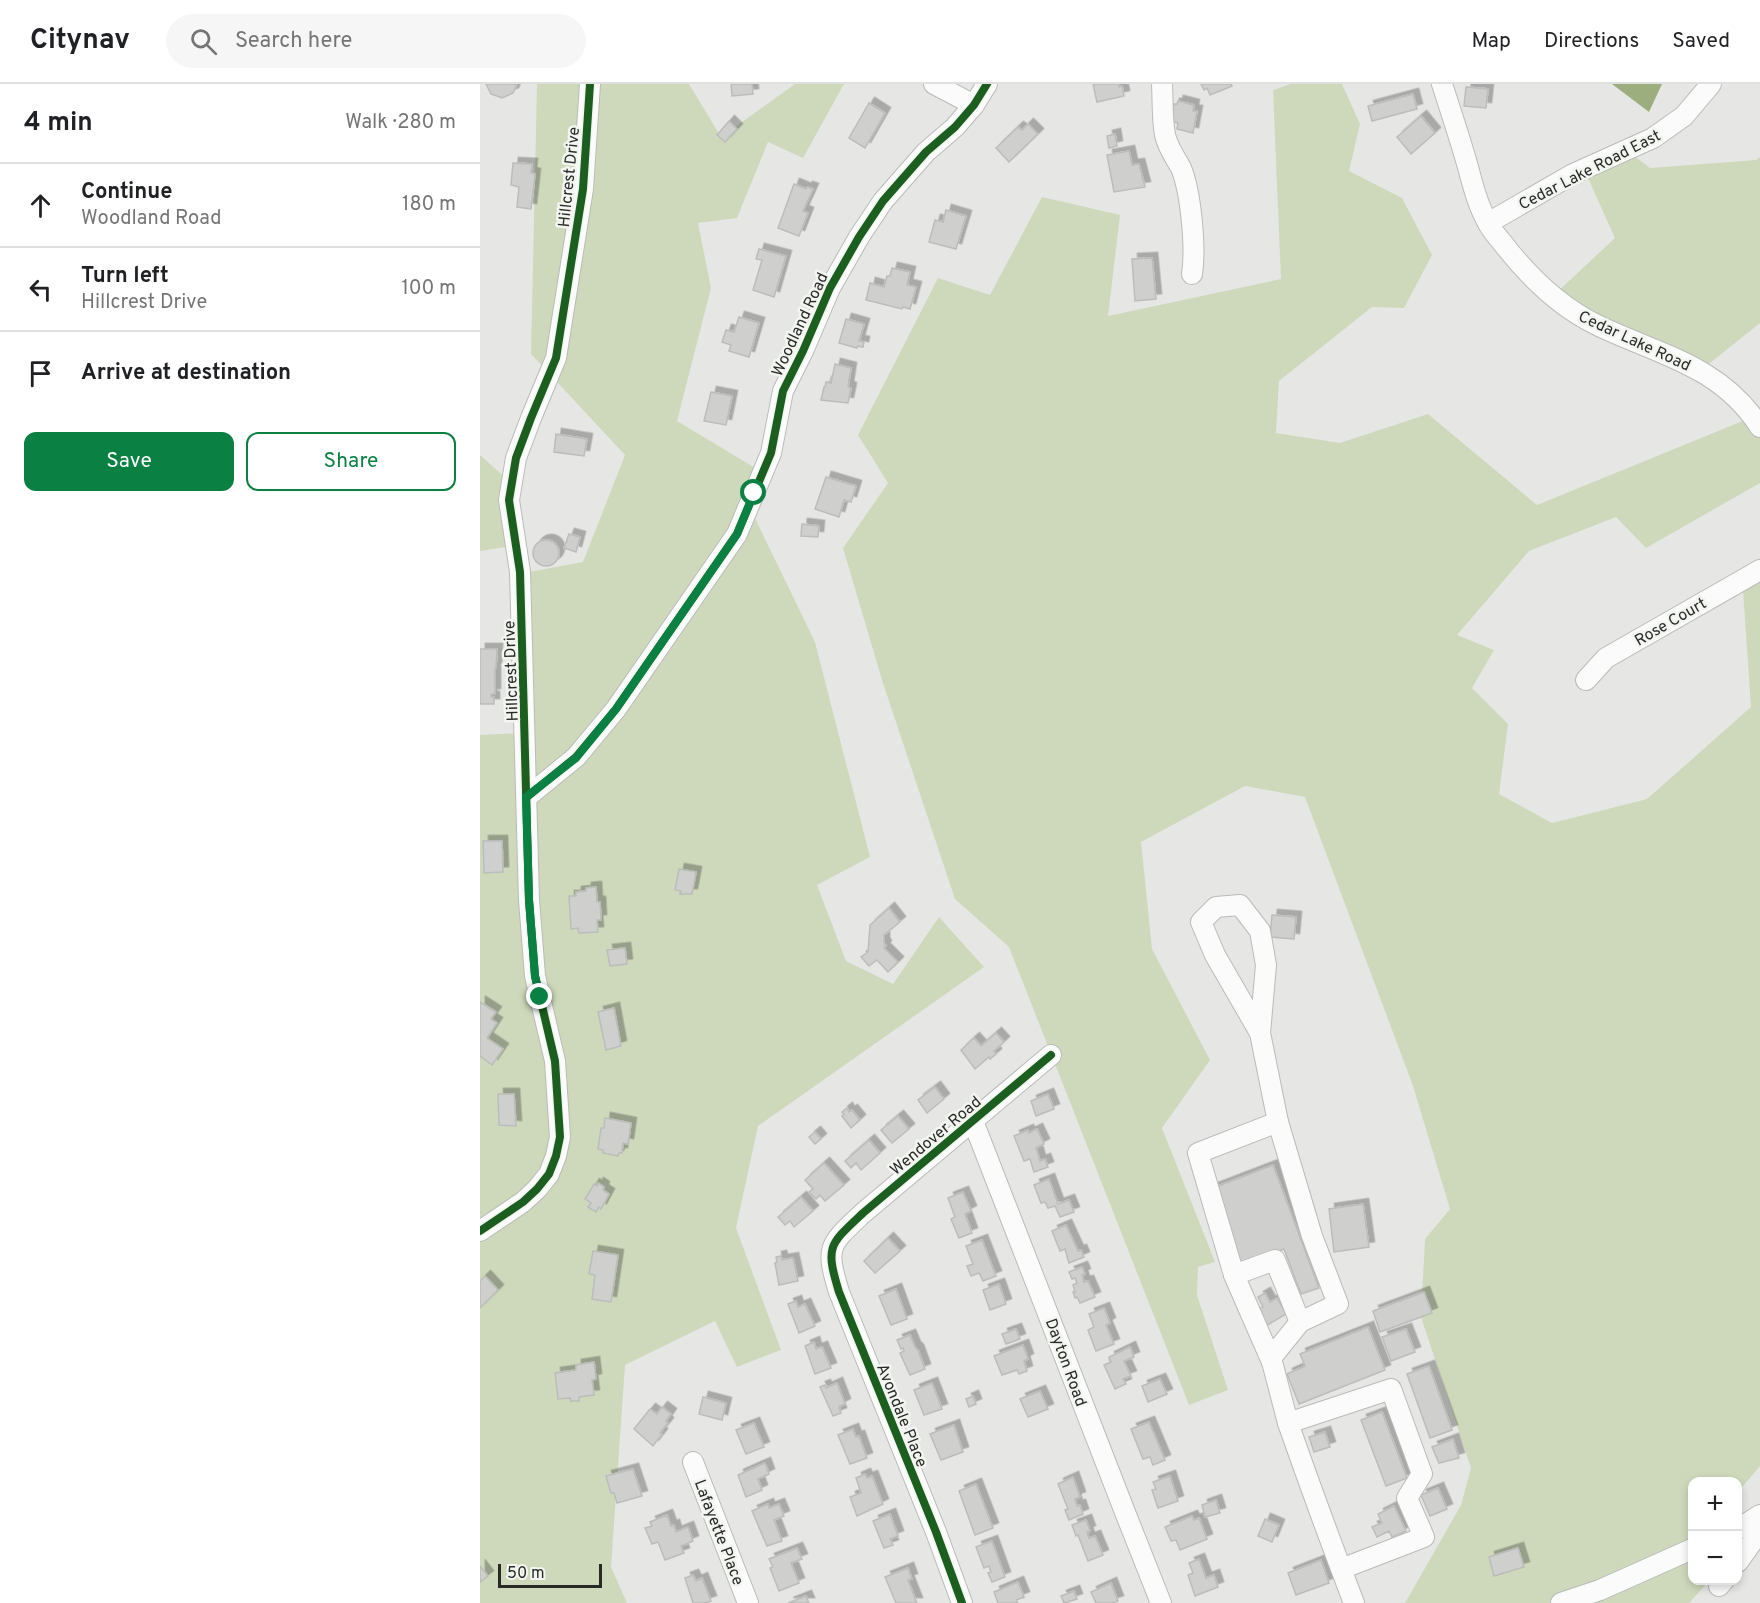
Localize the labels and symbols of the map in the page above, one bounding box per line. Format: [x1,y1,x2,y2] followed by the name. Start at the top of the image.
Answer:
[555,126,585,228] street label: Hillcrest Drive
[1516,126,1664,215] street label: Cedar Lake Road East
[768,270,834,380] street label: Woodland Road
[1575,307,1694,377] street label: Cedar Lake Road
[740,479,766,505] route start
[1631,594,1711,651] street label: Rose Court
[500,620,524,722] street label: Hillcrest Drive
[526,983,552,1009] route end
[887,1093,986,1180] street label: Wendover Road
[1040,1316,1090,1409] street label: Dayton Road
[871,1361,931,1470] street label: Avondale Place
[689,1477,747,1588] street label: Lafayette Place
[498,1561,602,1588] scale bar

